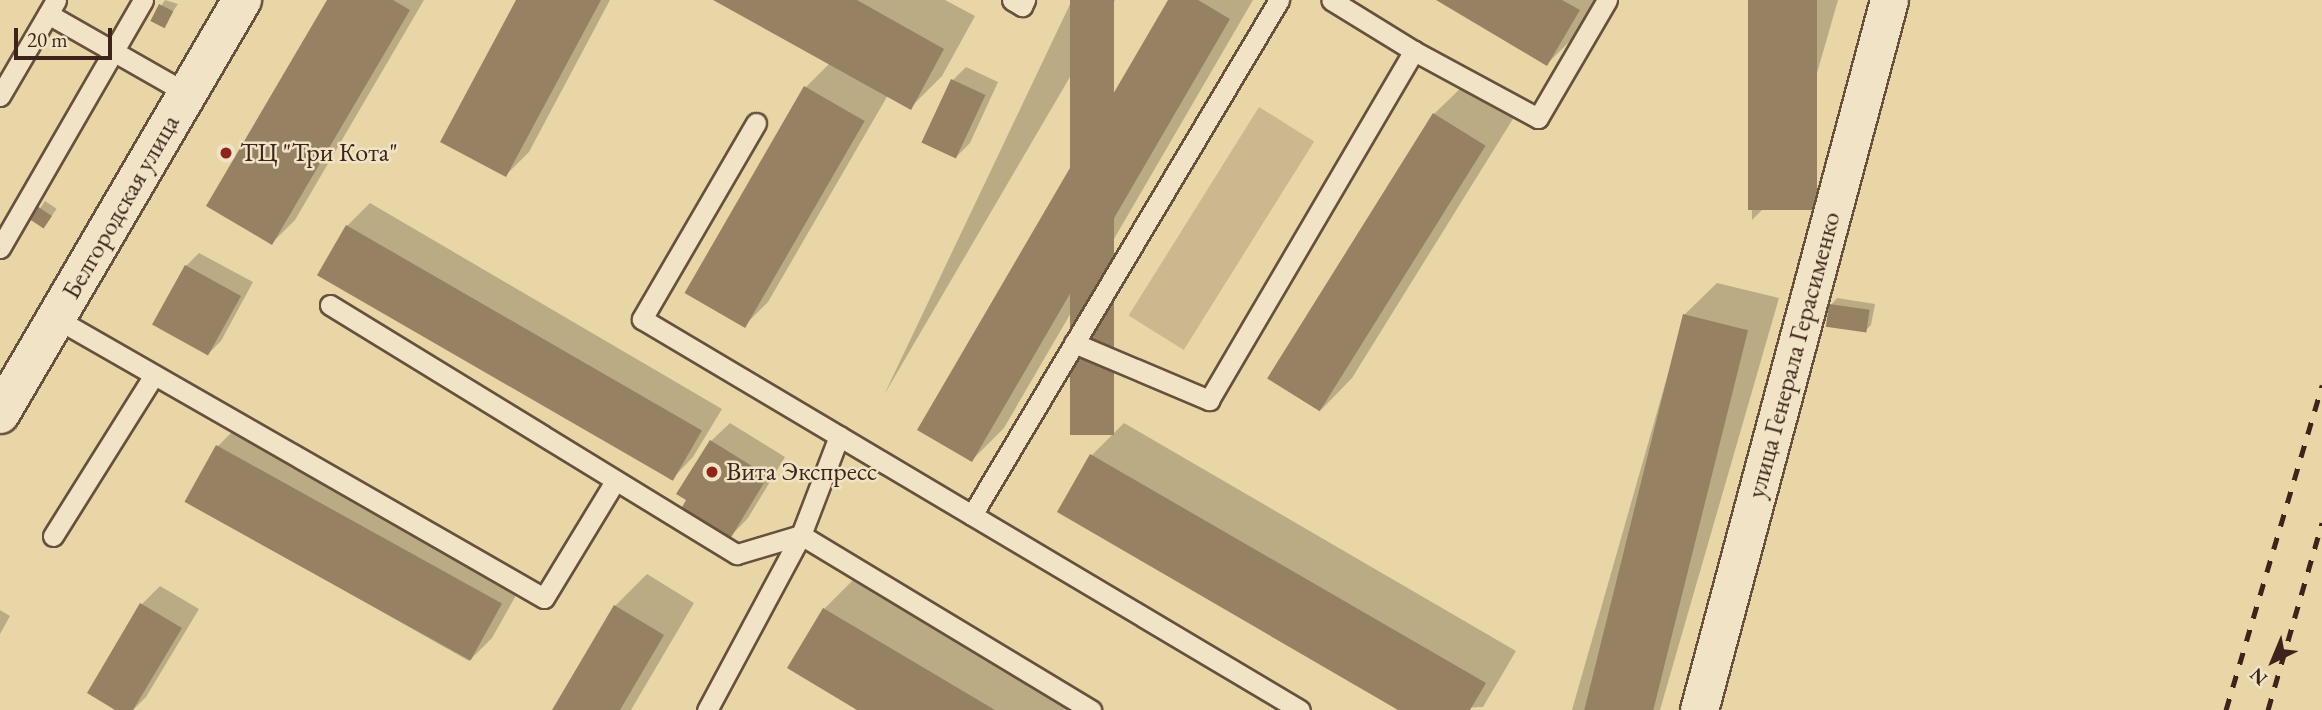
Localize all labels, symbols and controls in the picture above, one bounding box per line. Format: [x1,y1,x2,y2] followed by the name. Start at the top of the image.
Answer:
[18,14,116,58] scale bar
[27,26,68,53] text: 20 m
[56,109,186,305] street label: Белгородская улица
[240,137,398,169] place label: ТЦ "Три Кота"
[218,145,234,161] marker: ТЦ "Три Кота"
[1741,208,1847,502] street label: улица Генерала Герасименко
[726,456,877,488] place label: Вита Экспресс
[704,464,720,480] marker: Вита Экспресс
[2238,626,2308,696] north arrow
[2244,662,2272,691] text: N

